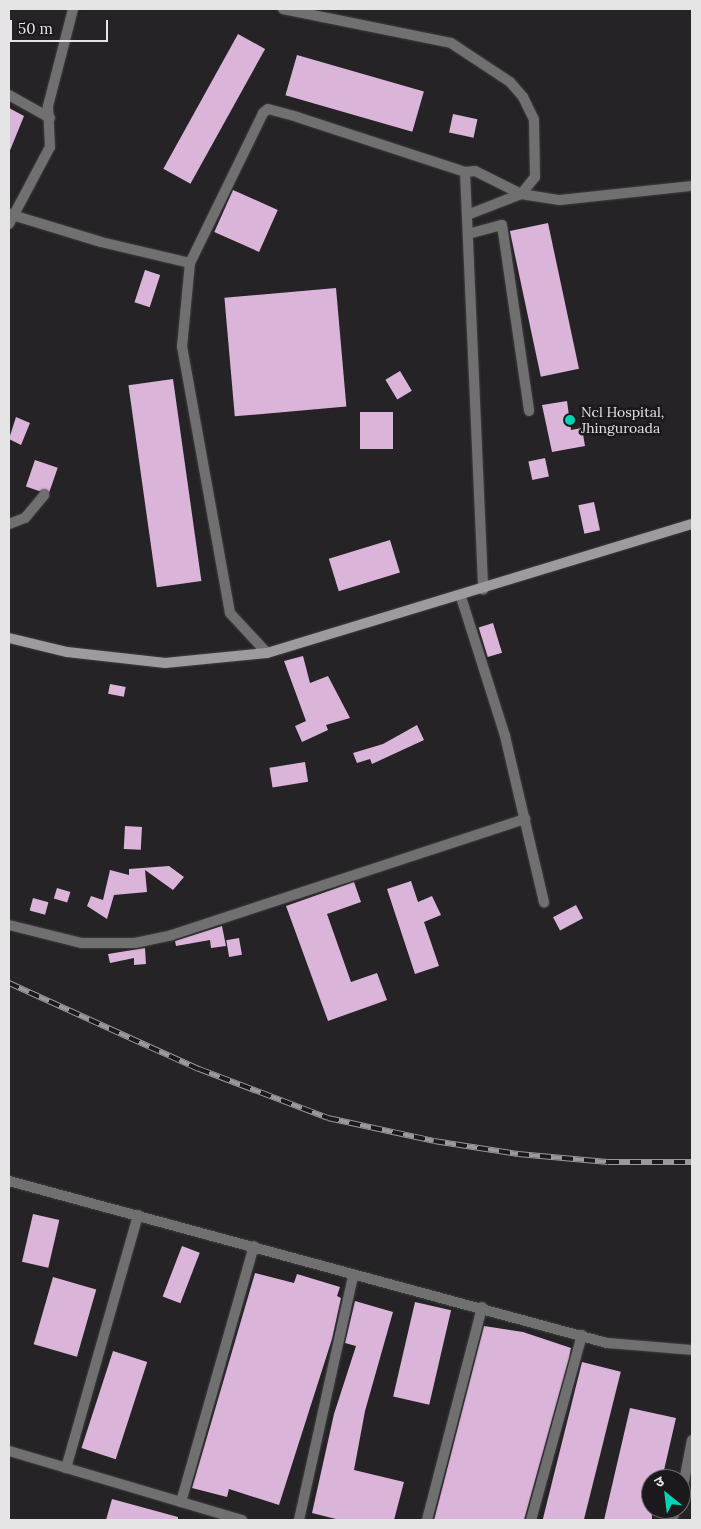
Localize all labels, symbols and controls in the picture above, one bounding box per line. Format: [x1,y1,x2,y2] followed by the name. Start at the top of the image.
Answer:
[12,10,110,42] scale bar
[18,19,53,38] text: 50 m
[581,404,664,437] place label: Ncl Hospital, Jhinguroada
[563,413,577,427] marker: Ncl Hospital, Jhinguroada
[641,1469,691,1519] north arrow
[651,1472,667,1492] text: उ

